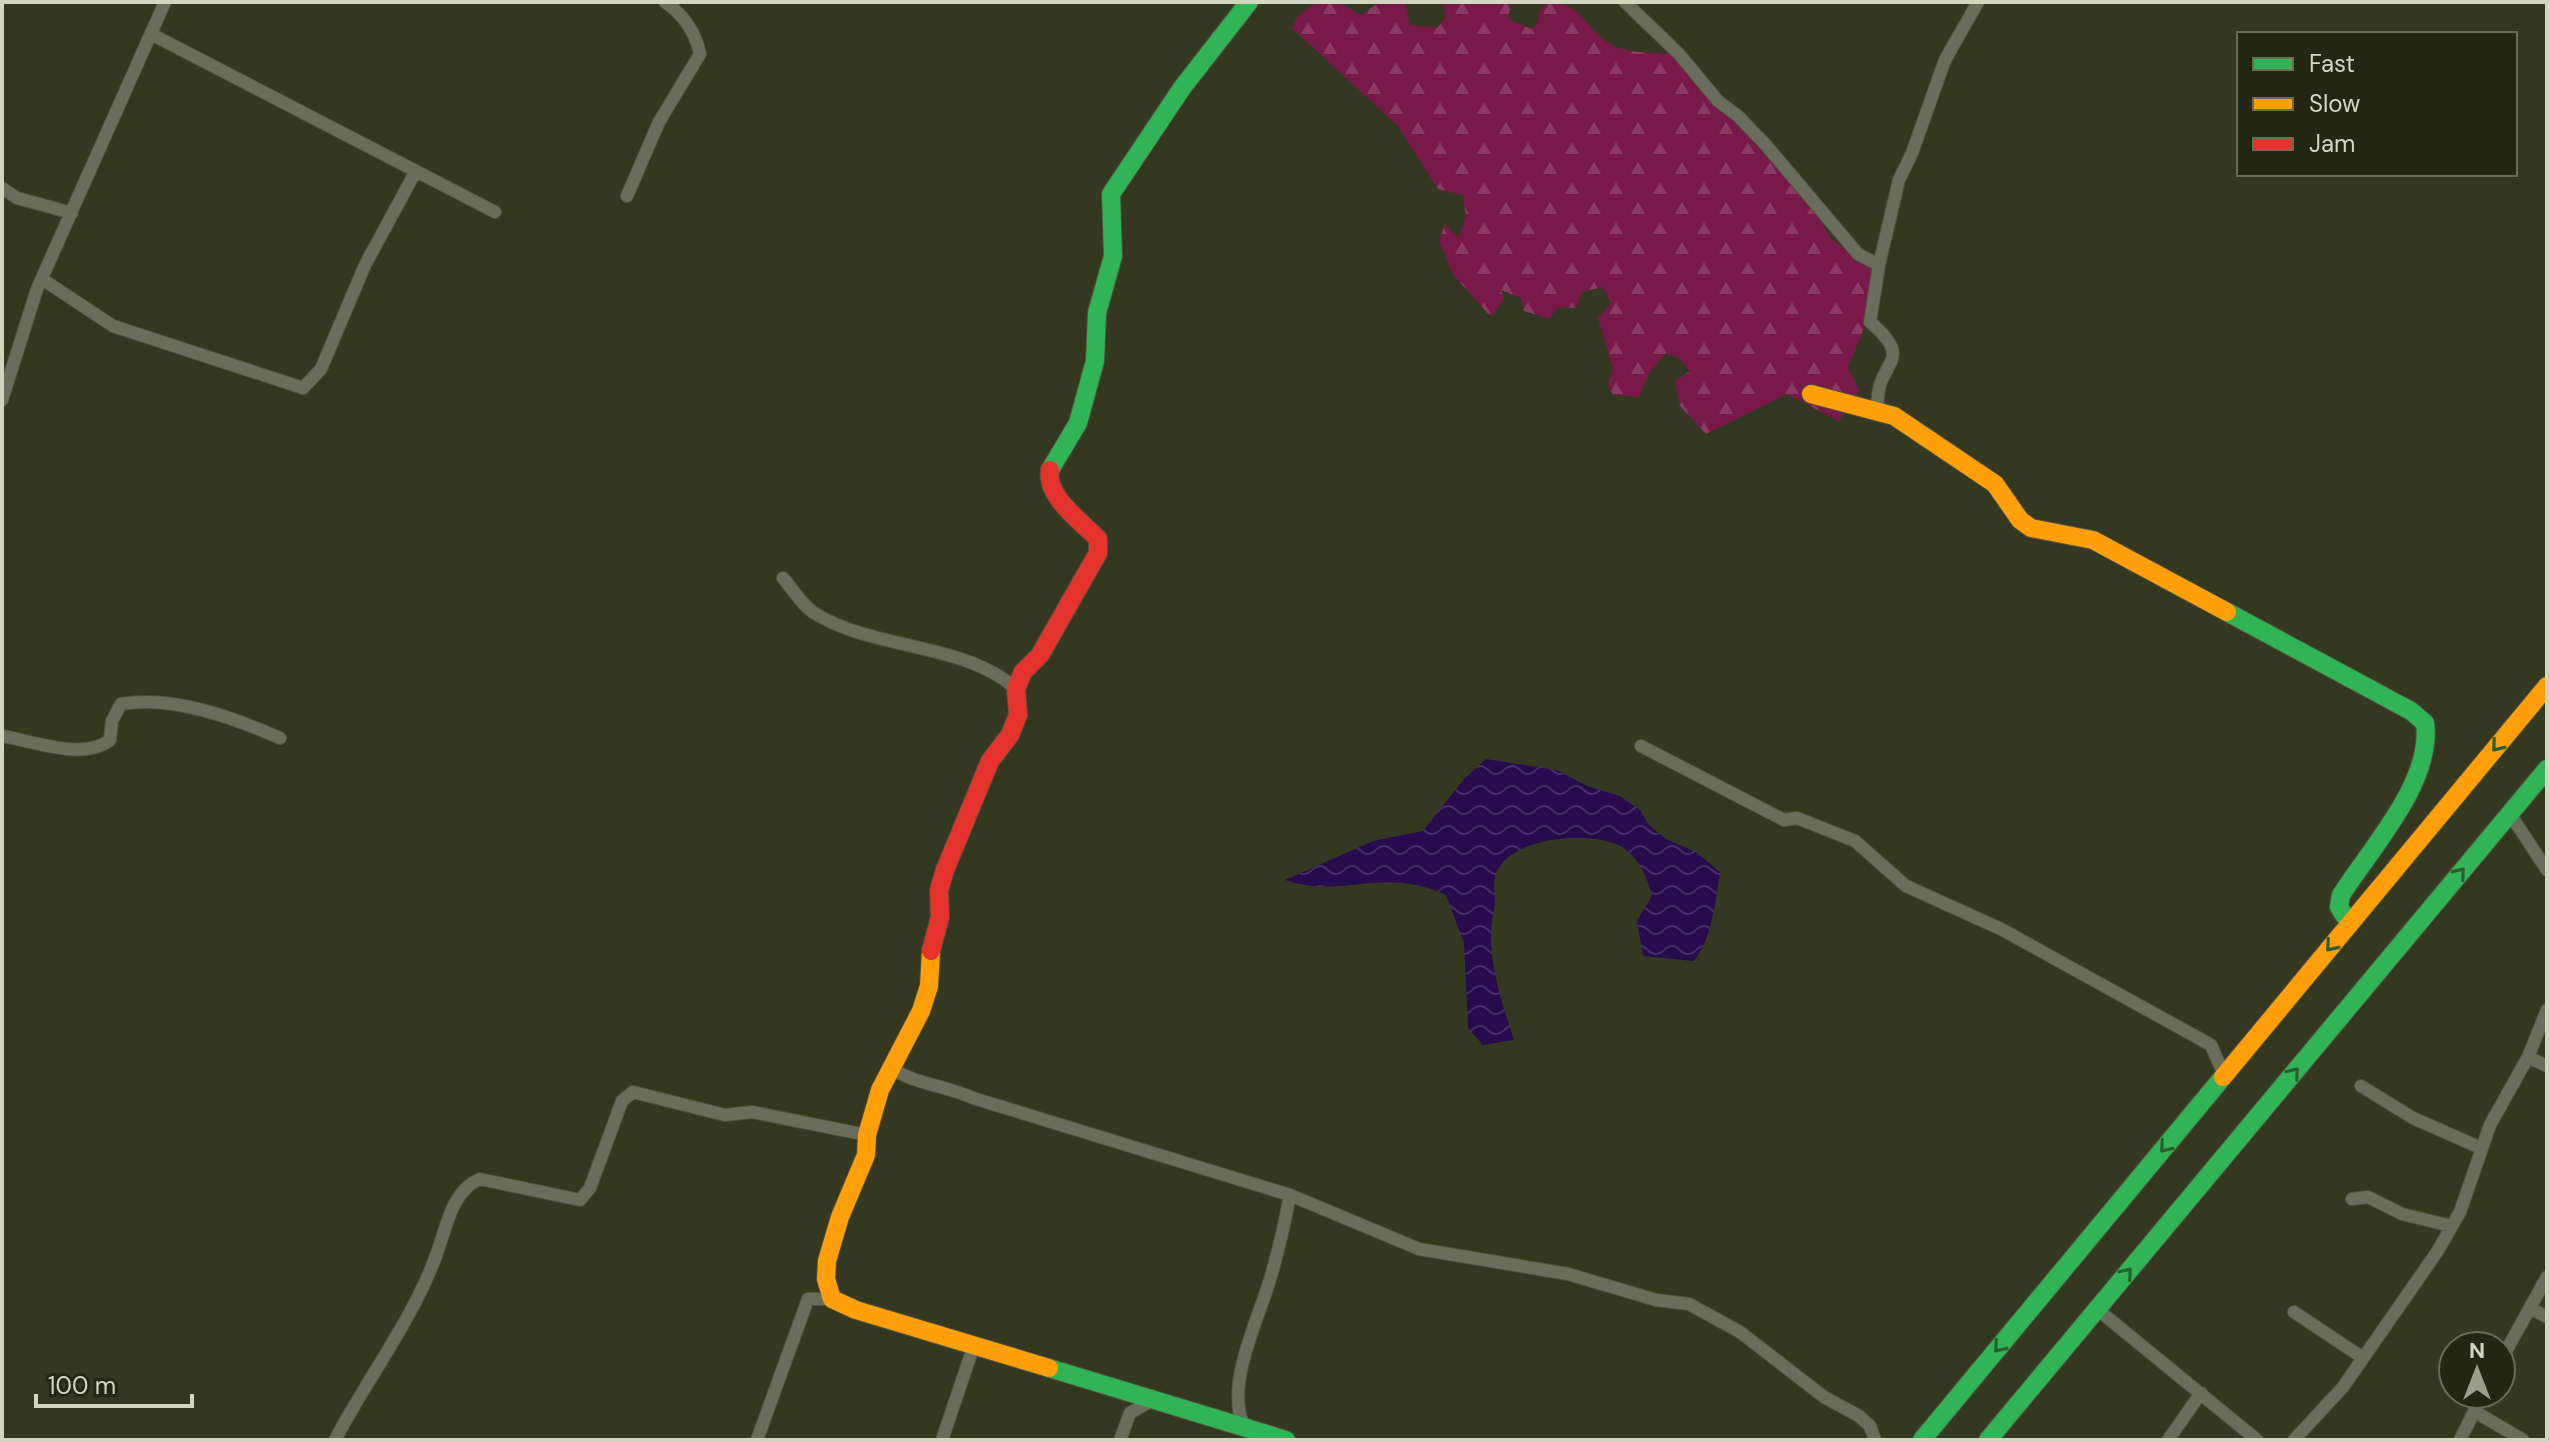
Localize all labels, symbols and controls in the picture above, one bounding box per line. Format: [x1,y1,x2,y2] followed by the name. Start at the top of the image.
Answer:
[2237,32,2517,176] legend
[2309,48,2355,79] text: Fast
[2309,88,2360,119] text: Slow
[2309,128,2355,159] text: Jam
[2492,737,2507,752] one-way arrow
[2450,868,2465,882] one-way arrow
[2326,937,2341,952] one-way arrow
[2284,1068,2299,1082] one-way arrow
[2160,1137,2175,1152] one-way arrow
[2117,1267,2132,1282] one-way arrow
[2437,1330,2517,1410] north arrow
[2469,1336,2485,1365] text: N
[1994,1338,2009,1352] one-way arrow
[36,1358,192,1408] scale bar
[48,1370,116,1401] text: 100 m

